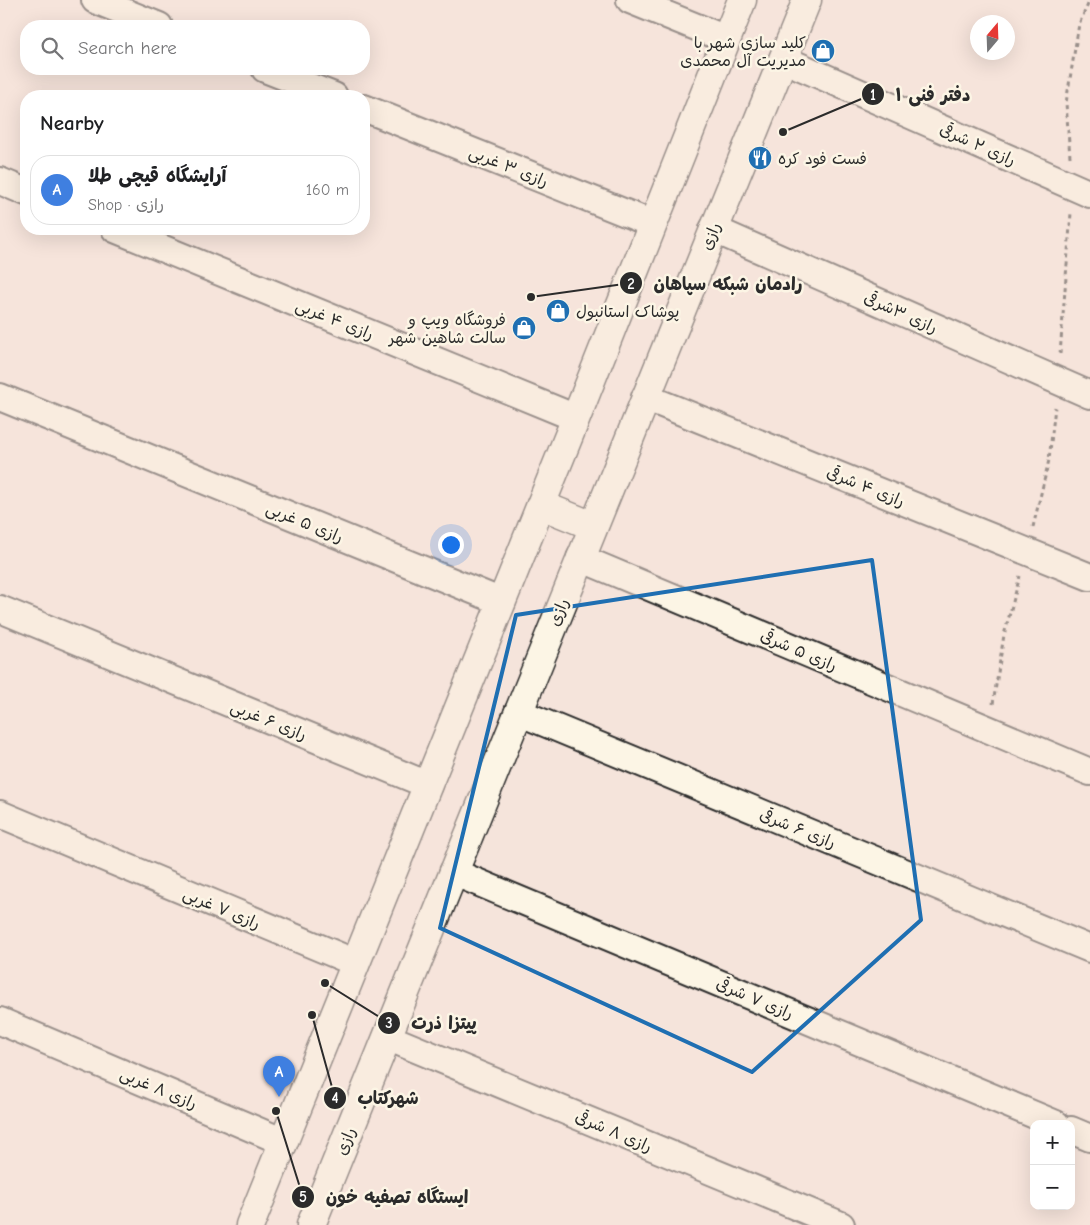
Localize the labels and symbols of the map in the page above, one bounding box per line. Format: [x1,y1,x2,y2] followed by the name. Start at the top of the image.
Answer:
[970,15,1015,60] north arrow
[680,34,806,70] place label: کلید سازی شهر با مدیریت آل‌ محمدی
[810,38,836,64] shop icon: کلید سازی شهر با مدیریت آل‌ محمدی
[861,78,980,111] callout: دفتر فنی ۱
[896,85,970,107] text: دفتر فنی ۱
[870,86,876,104] text: 1
[937,118,1019,170] street label: رازی ۲ شرقی
[466,143,551,192] street label: رازی ۳ غربی
[747,145,773,171] restaurant icon: فست فود کره
[778,150,867,169] place label: فست فود کره
[697,220,725,253] street label: رازی
[619,267,812,300] callout: رادمان شبکه سپاهان
[654,274,803,296] text: رادمان شبکه سپاهان
[627,275,635,293] text: 2
[861,287,941,337] street label: رازی ۳شرقی
[293,296,376,345] street label: رازی ۴ غربی
[545,298,571,324] shop icon: پوشاک استانبول
[576,303,679,322] place label: پوشاک استانبول
[387,310,506,347] place label: فروشگاه ویپ و سالت شاهین شهر
[511,315,537,341] shop icon: فروشگاه ویپ و سالت شاهین شهر
[824,461,908,511] street label: رازی ۴ شرقی
[263,499,346,547] street label: رازی ۵ غربی
[438,532,464,558] your location
[545,596,573,629] street label: رازی
[758,625,840,675] street label: رازی ۵ شرقی
[228,698,309,745] street label: رازی ۶ غربی
[757,804,839,852] street label: رازی ۶ شرقی
[180,885,263,934] street label: رازی ۷ غربی
[713,973,797,1023] street label: رازی ۷ شرقی
[376,1007,487,1040] callout: پیتزا ذرت
[411,1013,478,1035] text: پیتزا ذرت
[385,1014,393,1032] text: 3
[263,1056,295,1097] pin: A
[117,1065,200,1114] street label: رازی ۸ غربی
[322,1082,429,1115] callout: شهرکتاب
[357,1088,419,1109] text: شهرکتاب
[331,1089,339,1107] text: 4
[573,1106,655,1156] street label: رازی ۸ شرقی
[332,1125,360,1158] street label: رازی
[290,1180,478,1213] callout: ایستگاه تصفیه خون
[326,1186,468,1208] text: ایستگاه تصفیه خون
[299,1188,307,1206] text: 5

